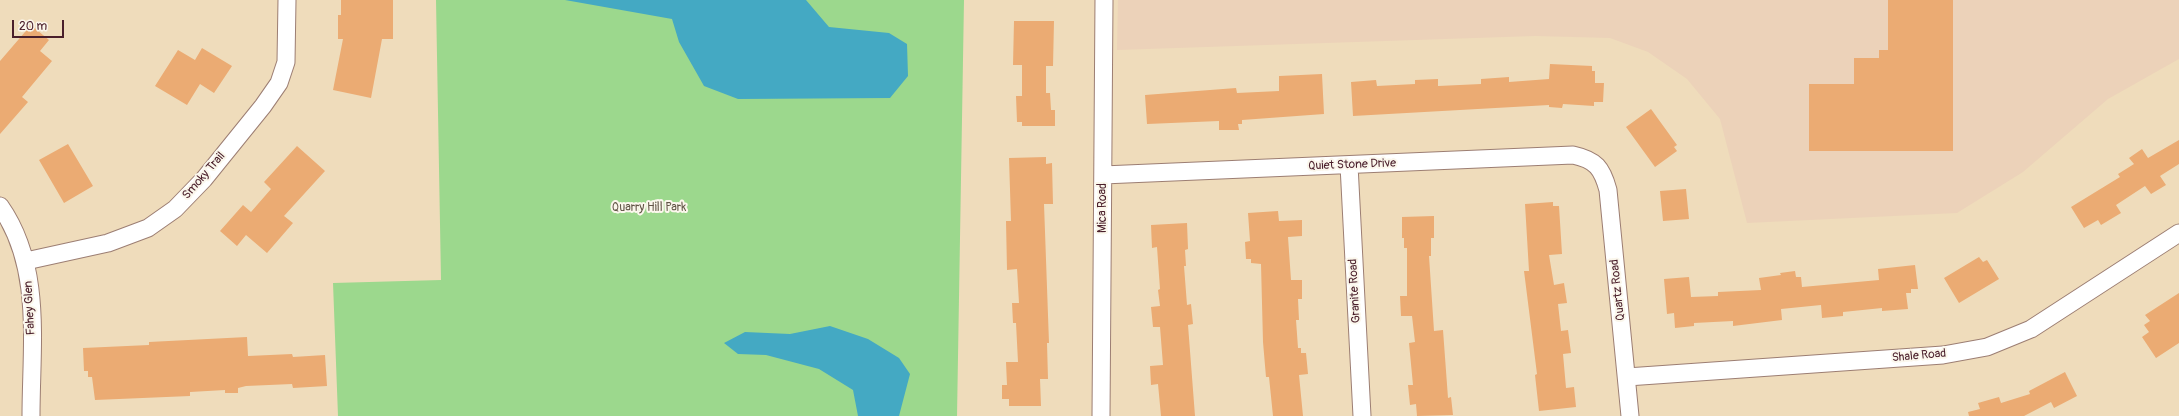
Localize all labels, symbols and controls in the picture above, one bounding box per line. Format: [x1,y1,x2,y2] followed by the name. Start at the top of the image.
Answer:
[14,12,66,38] scale bar
[19,19,47,34] text: 20 m
[180,149,228,203] street label: Smoky Trail
[1308,156,1396,174] street label: Quiet Stone Drive
[1096,183,1110,233] street label: Mica Road
[612,201,686,215] park label: Quarry Hill Park
[1346,258,1364,324] street label: Granite Road
[1608,259,1628,321] street label: Quartz Road
[21,280,39,336] street label: Fahey Glen
[1891,346,1947,366] street label: Shale Road

